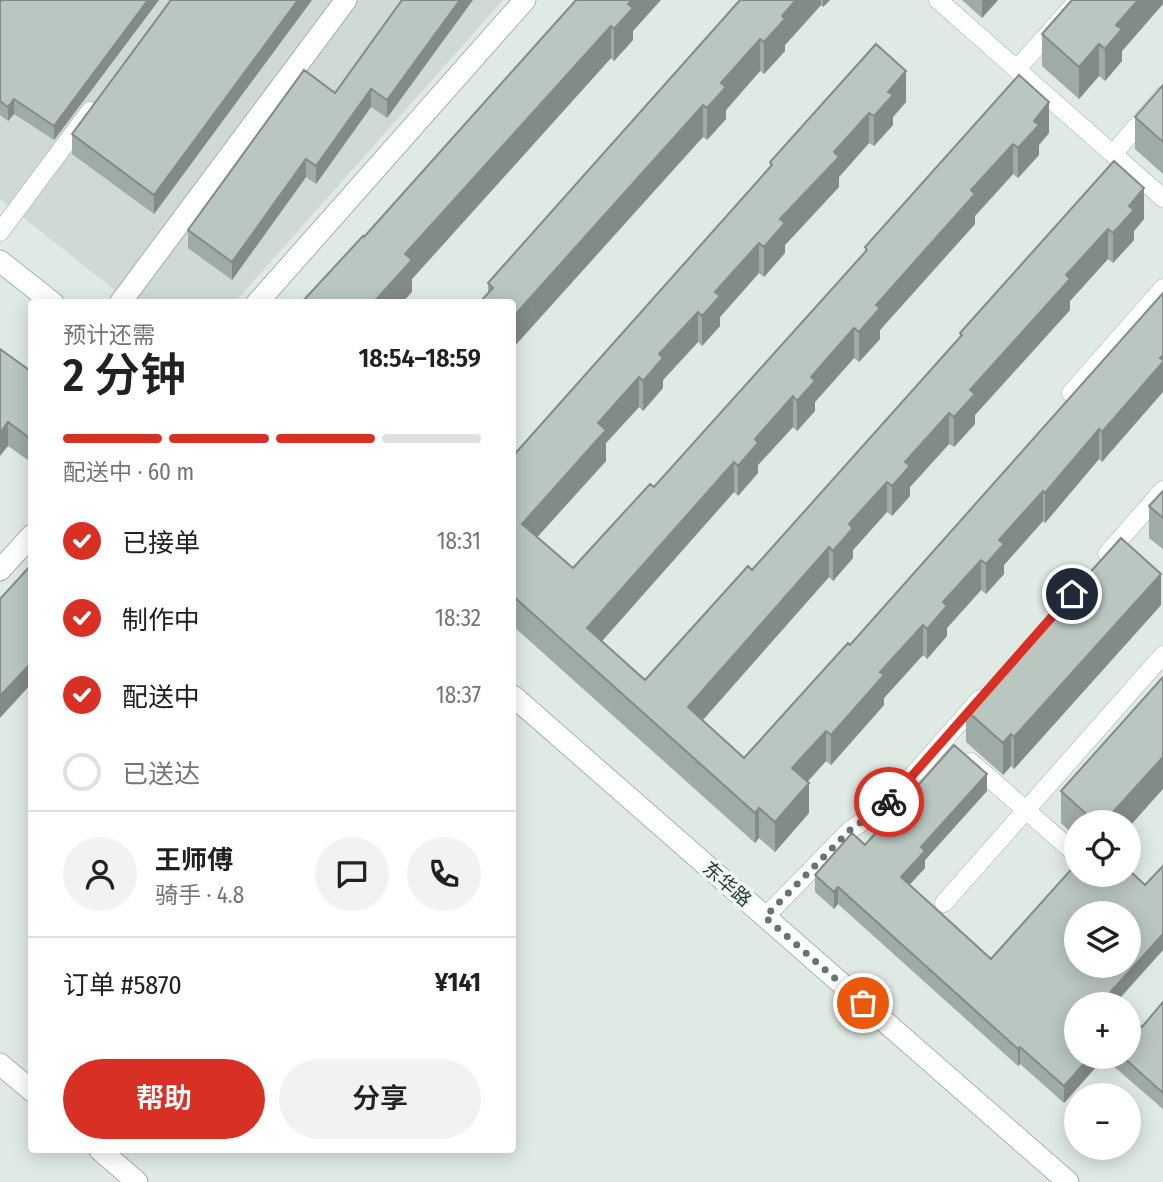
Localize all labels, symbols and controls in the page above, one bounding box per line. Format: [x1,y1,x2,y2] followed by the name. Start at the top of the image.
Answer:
[63,321,155,349] text: 预计还需
[358,343,481,374] text: 18:54–18:59
[63,348,186,403] text: 2 分钟
[63,458,194,486] text: 配送中 · 60 m
[63,522,101,560] icon: check
[437,527,481,555] text: 18:31
[122,528,200,559] text: 已接单
[1042,564,1102,624] pin
[1053,575,1091,613] icon: home
[63,599,101,637] icon: check
[435,604,481,632] text: 18:32
[122,605,200,636] text: 制作中
[63,676,101,714] icon: check
[436,681,481,709] text: 18:37
[122,682,200,713] text: 配送中
[122,759,200,790] text: 已送达
[854,767,924,837] courier
[870,783,908,821] icon: bike
[1064,810,1141,1160] map controls
[1064,810,1141,887] button: locate
[63,837,137,911] button: person
[315,837,389,911] button: chat
[407,837,481,911] button: phone
[155,845,233,876] text: 王师傅
[698,857,756,911] street label: 东华路
[155,881,244,909] text: 骑手 · 4.8
[1064,901,1141,978] button: layers
[435,967,481,998] text: ¥141
[63,970,182,1001] text: 订单 #5870
[833,973,893,1033] pin
[844,984,882,1022] icon: bag
[1064,992,1141,1069] button: +
[63,1059,265,1139] button: 帮助
[279,1059,481,1139] button: 分享
[1064,1083,1141,1160] button: −

